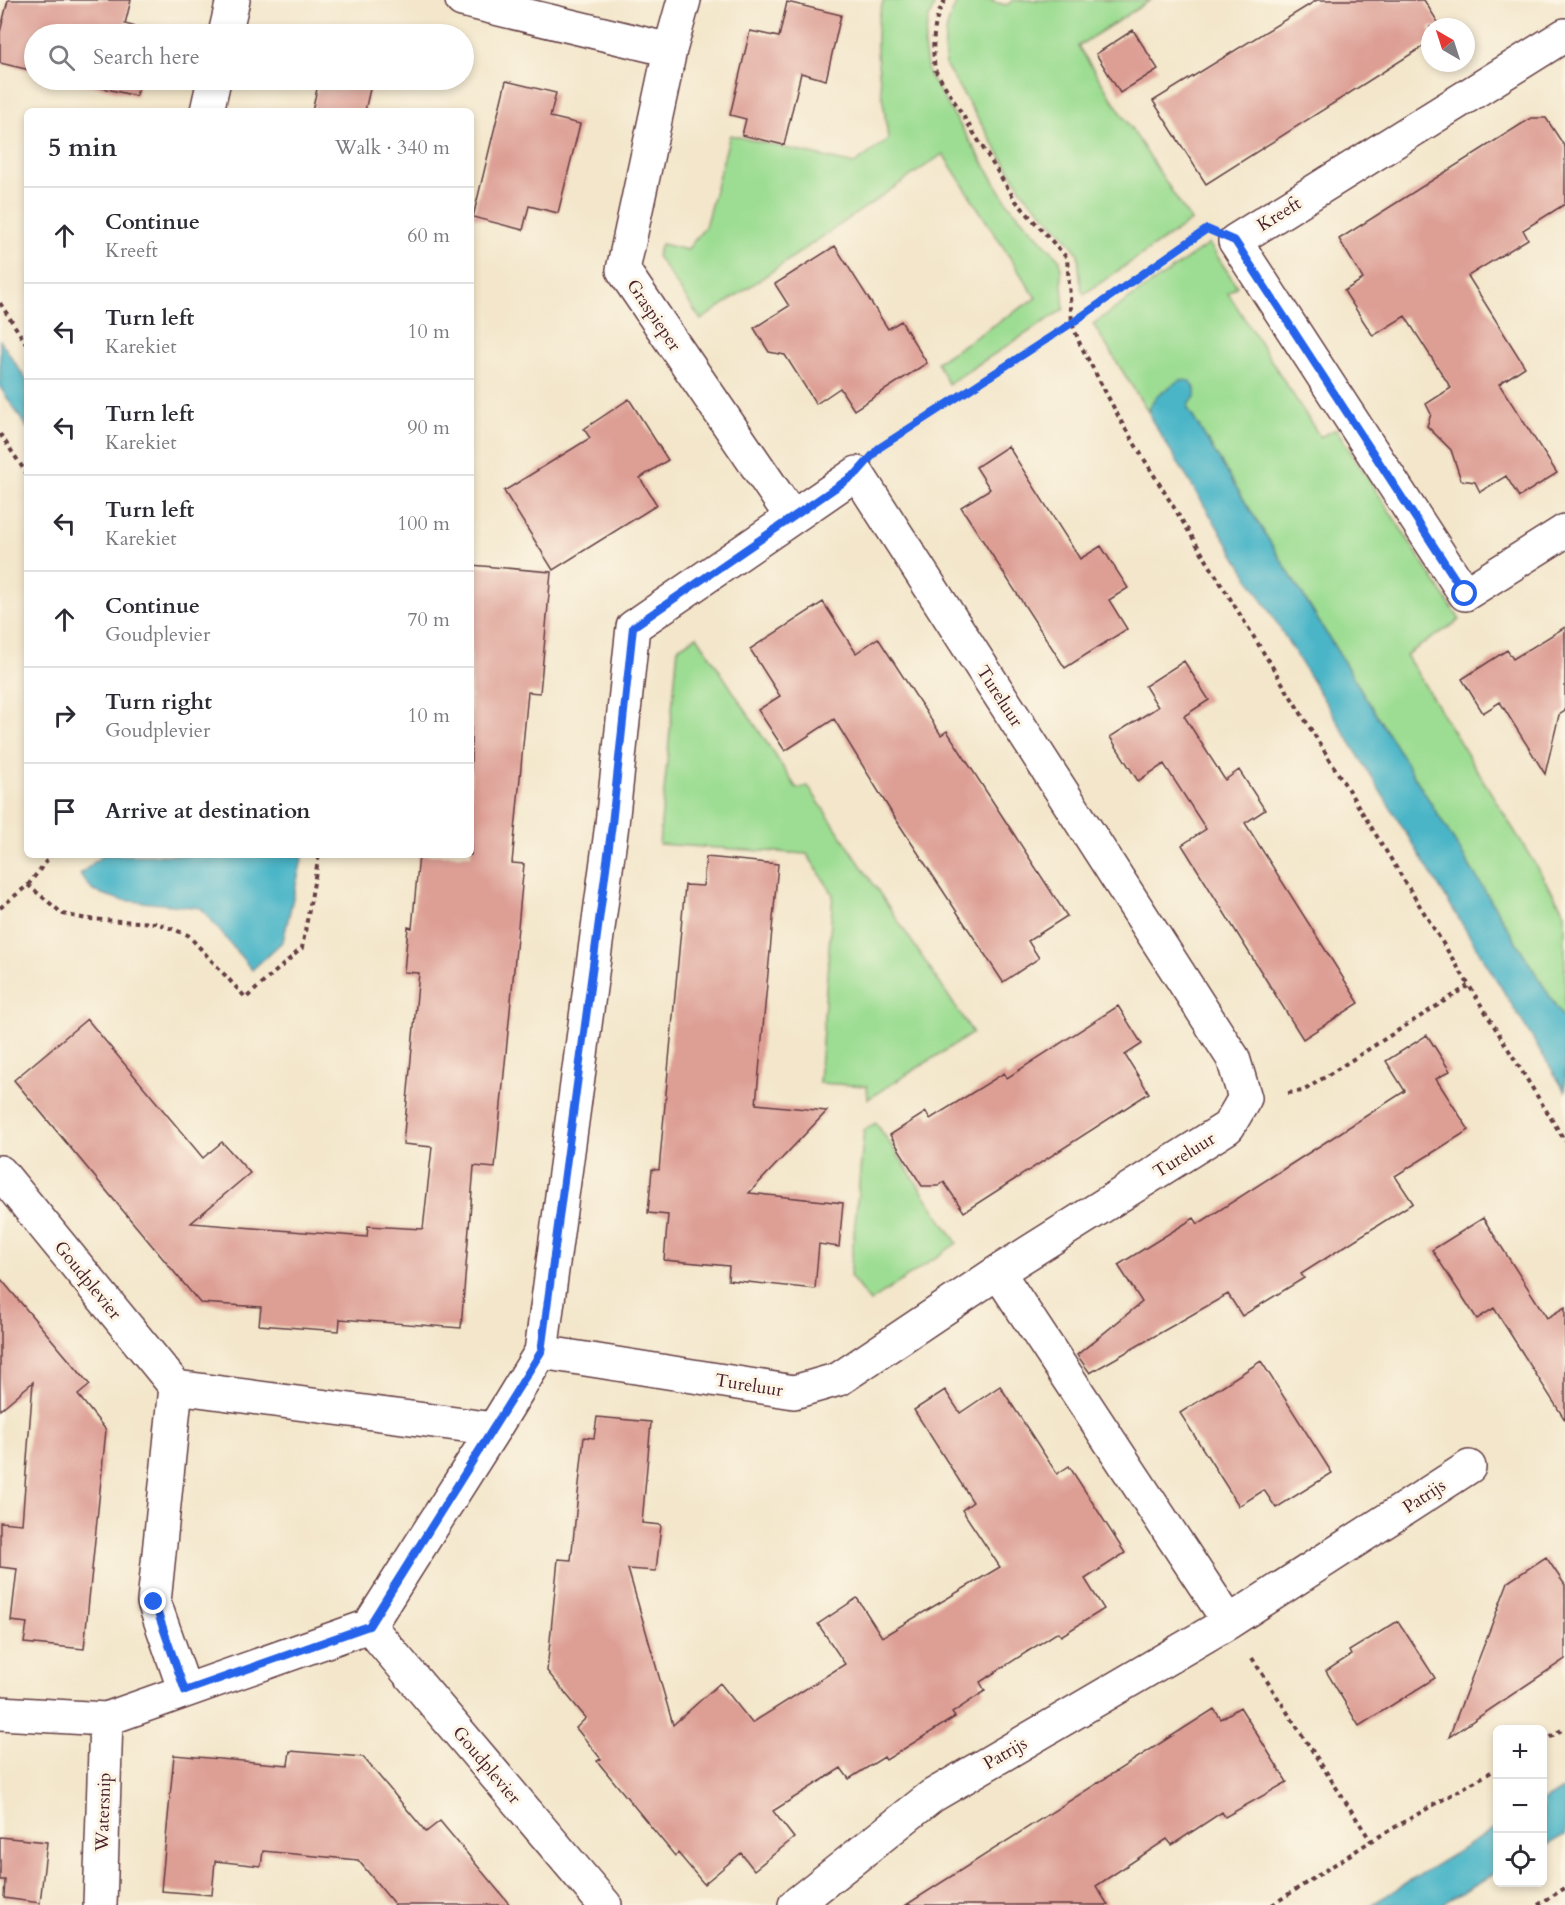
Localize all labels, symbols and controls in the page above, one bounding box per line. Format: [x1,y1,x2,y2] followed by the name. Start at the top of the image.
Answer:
[1421,18,1475,72] north arrow
[24,24,474,90] search box
[45,41,78,74] icon: search
[93,42,200,72] text: Search here
[48,130,117,165] text: 5 min
[335,134,450,161] text: Walk · 340 m
[1253,191,1306,238] street label: Kreeft
[105,207,200,237] text: Continue
[48,219,81,252] icon: ahead
[407,222,450,249] text: 60 m
[105,237,158,264] text: Kreeft
[620,274,687,357] street label: Graspieper
[105,303,194,333] text: Turn left
[48,315,81,348] icon: left
[407,318,450,345] text: 10 m
[105,333,177,360] text: Karekiet
[105,399,194,429] text: Turn left
[48,411,81,444] icon: left
[407,414,450,441] text: 90 m
[105,429,177,456] text: Karekiet
[105,495,194,525] text: Turn left
[48,507,81,540] icon: left
[397,510,450,537] text: 100 m
[105,525,177,552] text: Karekiet
[1451,580,1477,606] route start
[105,591,200,621] text: Continue
[48,603,81,636] icon: ahead
[407,606,450,633] text: 70 m
[105,621,210,648] text: Goudplevier
[970,661,1029,732] street label: Tureluur
[105,687,212,717] text: Turn right
[48,699,81,732] icon: right
[407,702,450,729] text: 10 m
[105,717,210,744] text: Goudplevier
[48,795,81,828] icon: arrive
[105,796,310,826] text: Arrive at destination
[1148,1126,1220,1184] street label: Tureluur
[48,1236,127,1325] street label: Goudplevier
[713,1368,785,1403] street label: Tureluur
[1398,1473,1451,1520] street label: Patrijs
[140,1588,166,1614] route end
[447,1721,527,1810] street label: Goudplevier
[1493,1725,1547,1887] map controls
[1493,1725,1547,1779] button: +
[979,1731,1032,1776] street label: Patrijs
[90,1772,117,1853] street label: Watersnip
[1493,1779,1547,1833] button: −
[1493,1833,1547,1887] button: locate

